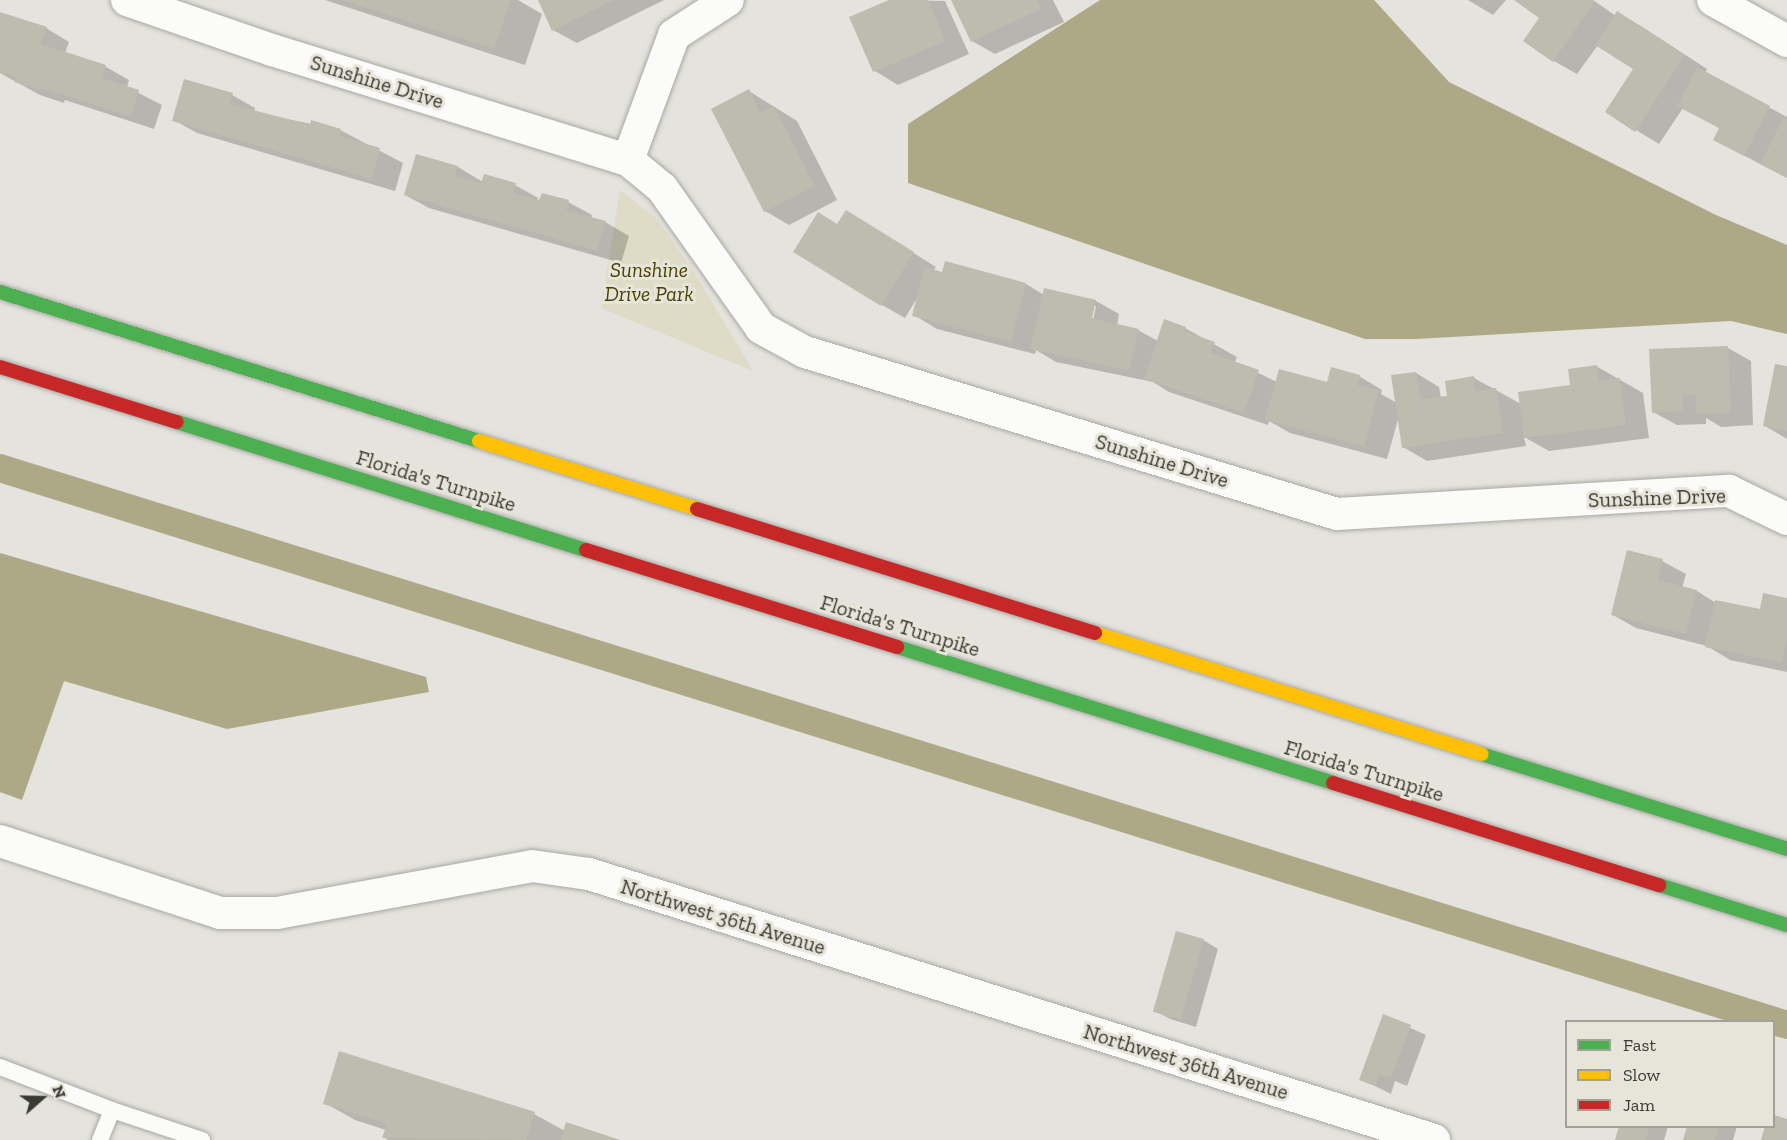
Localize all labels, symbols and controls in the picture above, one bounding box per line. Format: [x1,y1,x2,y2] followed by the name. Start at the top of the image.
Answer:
[307,50,447,114] street label: Sunshine Drive
[604,257,694,307] park label: Sunshine Drive Park
[1092,429,1232,493] street label: Sunshine Drive
[353,445,519,517] street label: Florida's Turnpike
[1588,483,1726,513] street label: Sunshine Drive
[817,590,983,662] street label: Florida's Turnpike
[1281,735,1447,807] street label: Florida's Turnpike
[617,874,829,960] street label: Northwest 36th Avenue
[1080,1019,1292,1105] street label: Northwest 36th Avenue
[1565,1020,1775,1128] legend
[1623,1034,1656,1056] text: Fast
[1623,1064,1660,1086] text: Slow
[12,1068,72,1128] north arrow
[48,1083,70,1101] text: N
[1623,1094,1655,1116] text: Jam

